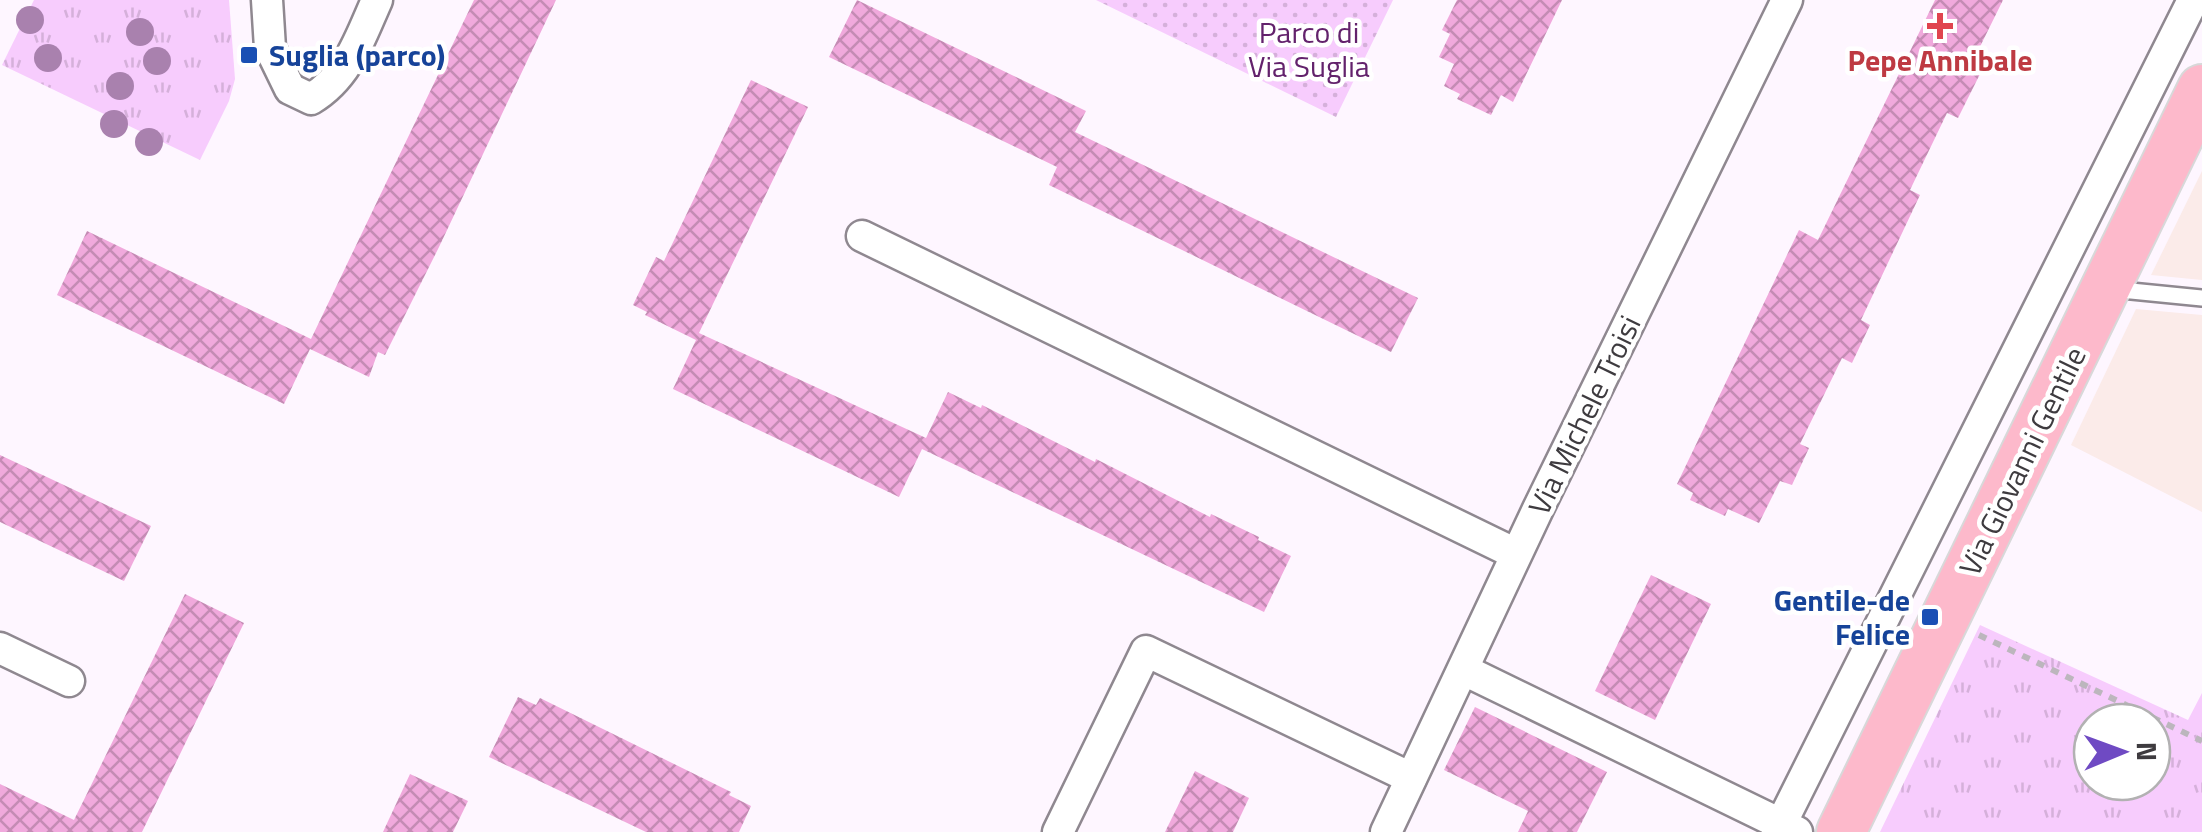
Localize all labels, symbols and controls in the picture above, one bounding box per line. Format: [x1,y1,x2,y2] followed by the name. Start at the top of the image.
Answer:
[1248,9,1370,89] park label: Parco di Via Suglia
[1929,15,1951,37] marker: Pepe Annibale
[269,32,445,78] place label: Suglia (parco)
[1847,37,2033,83] place label: Pepe Annibale
[238,44,260,66] marker: Suglia (parco)
[1516,308,1652,522] street label: Via Michele Troisi
[1947,339,2097,583] street label: Via Giovanni Gentile
[1774,577,1910,657] place label: Gentile-de Felice
[1919,606,1941,628] marker: Gentile-de Felice
[2072,702,2172,802] north arrow
[2126,741,2169,762] text: N

